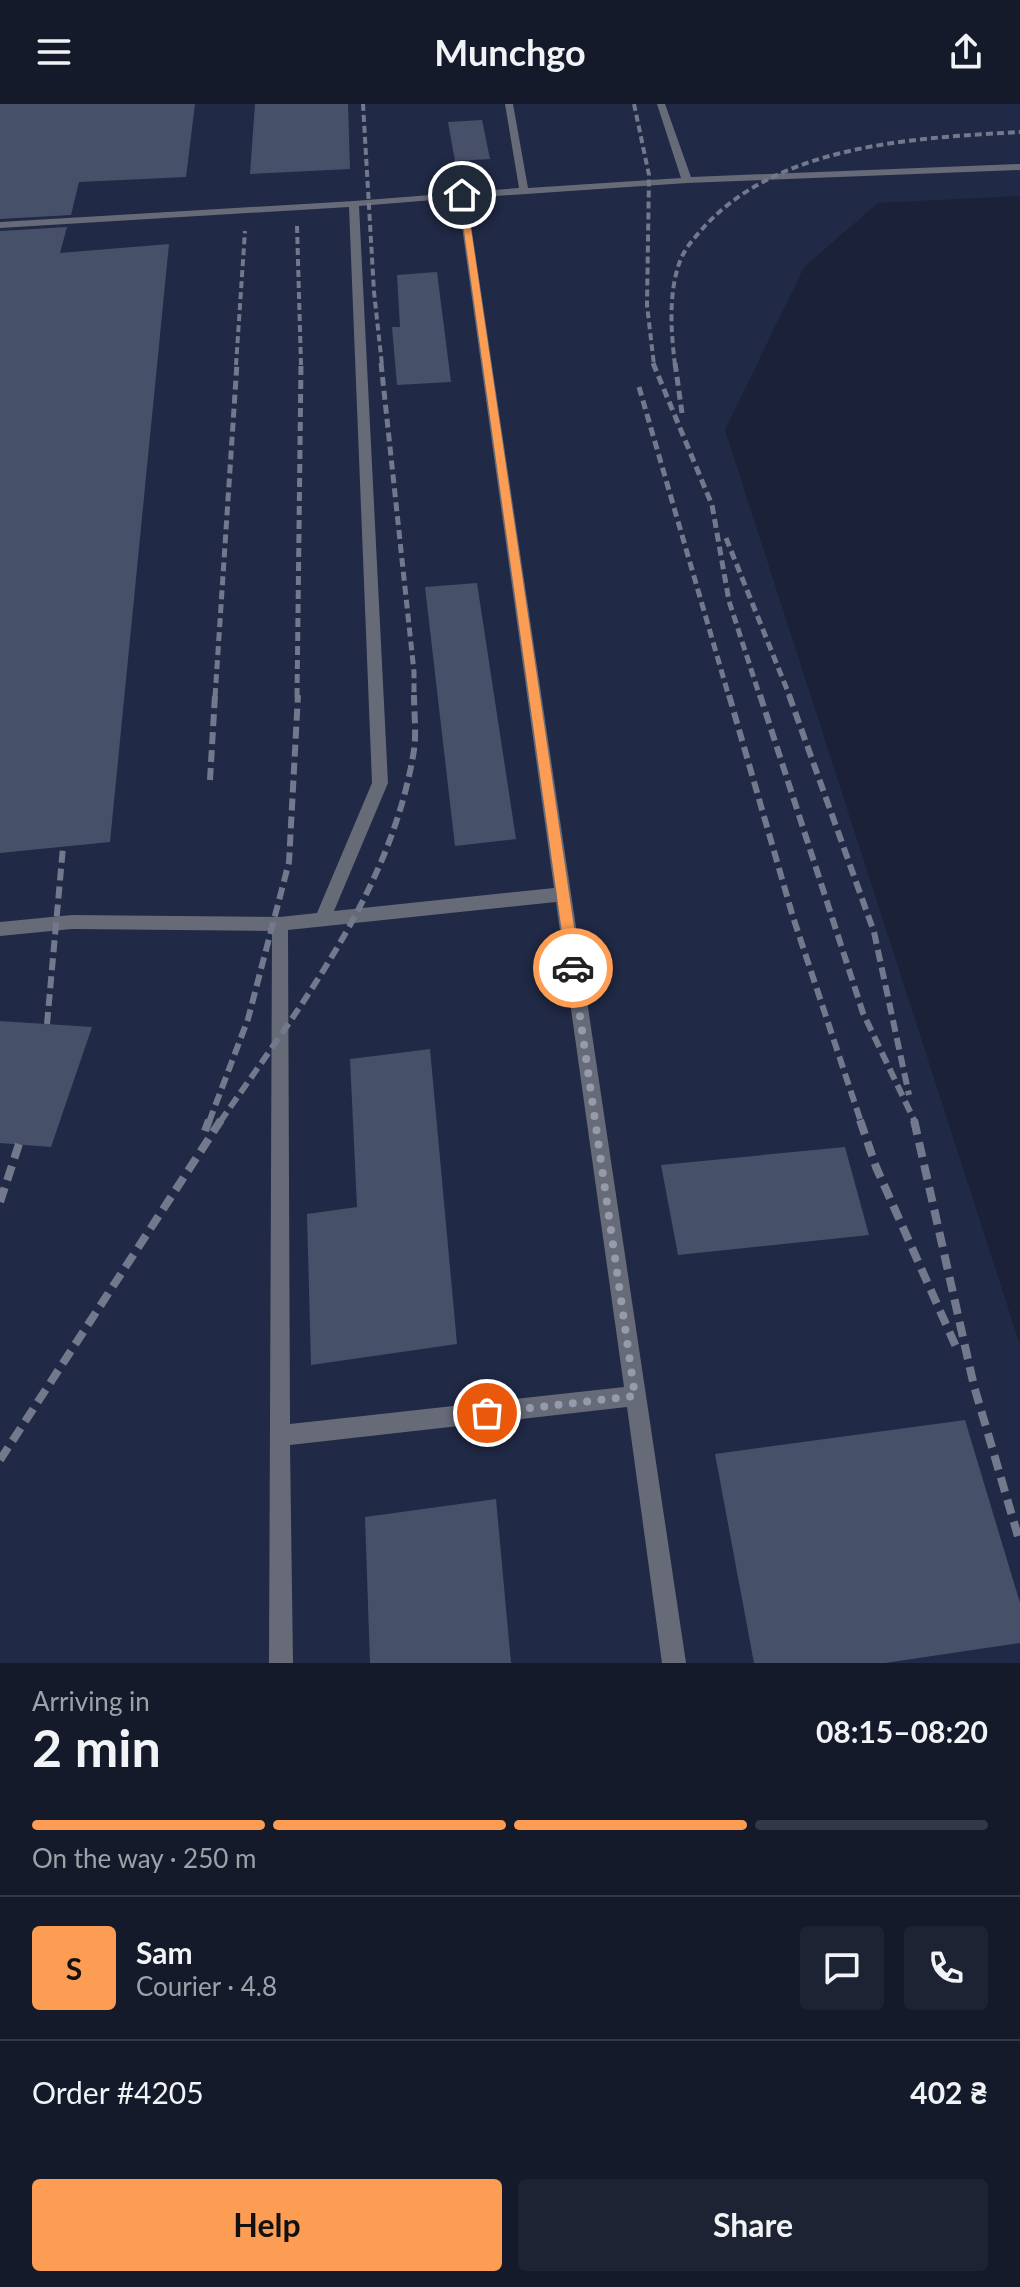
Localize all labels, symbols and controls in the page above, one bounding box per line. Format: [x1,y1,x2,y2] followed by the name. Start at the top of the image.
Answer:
[32,30,76,74] icon: menu
[434,30,586,74] text: Munchgo
[944,30,988,74] icon: share
[428,161,496,229] pin
[440,173,484,217] icon: home
[533,928,613,1008] courier
[551,946,595,990] icon: car
[453,1379,521,1447] pin
[465,1391,509,1435] icon: bag
[32,1685,150,1717] text: Arriving in
[816,1713,988,1749] text: 08:15–08:20
[32,1716,161,1778] text: 2 min
[32,1842,256,1874] text: On the way · 250 m
[800,1926,884,2010] button: chat
[904,1926,988,2010] button: phone
[136,1934,193,1970] text: Sam
[66,1950,82,1986] text: S
[136,1970,277,2002] text: Courier · 4.8
[32,2074,204,2110] text: Order #4205
[910,2074,988,2110] text: 402 ₴
[32,2179,502,2271] button: Help
[518,2179,988,2271] button: Share

